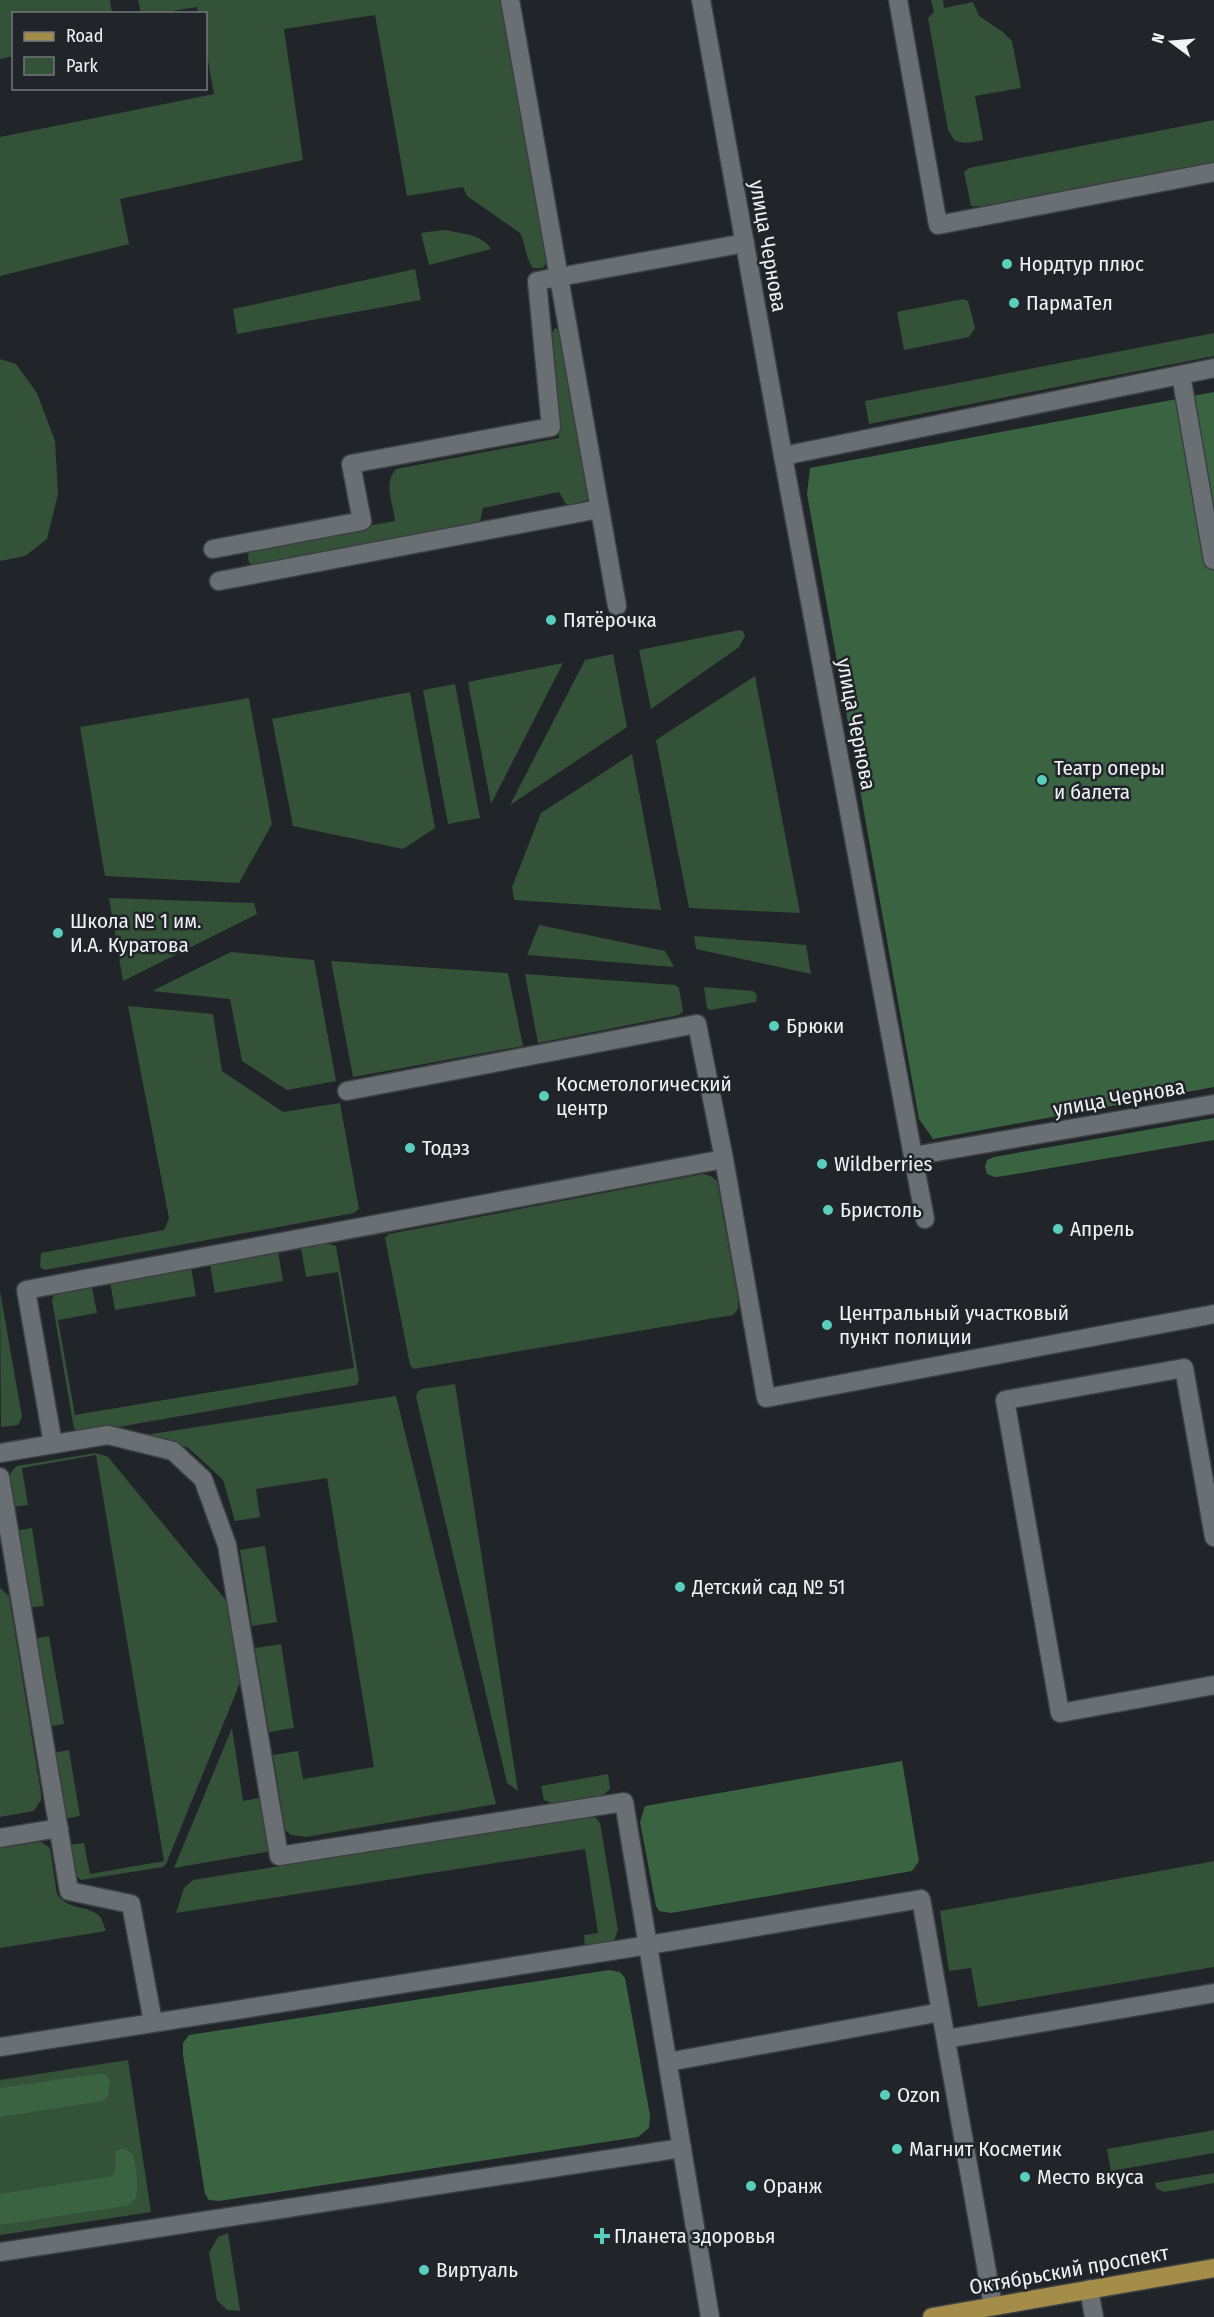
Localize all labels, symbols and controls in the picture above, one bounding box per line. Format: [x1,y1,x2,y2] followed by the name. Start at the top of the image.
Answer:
[12,12,207,90] legend
[1142,12,1202,72] north arrow
[66,25,103,47] text: Road
[1148,31,1169,45] text: N
[66,55,99,77] text: Park
[744,178,792,314] street label: улица Чернова
[1019,251,1144,277] place label: Нордтур плюс
[1000,257,1014,271] marker: Нордтур плюс
[1026,290,1113,316] place label: ПармаТел
[1007,296,1021,310] marker: ПармаТел
[563,607,657,633] place label: Пятёрочка
[544,613,558,627] marker: Пятёрочка
[831,656,881,792] street label: улица Чернова
[1054,755,1165,805] place label: Театр оперы и балета
[1035,773,1049,787] marker: Театр оперы и балета
[70,908,202,958] place label: Школа № 1 им. И.А. Куратова
[51,926,65,940] marker: Школа № 1 им. И.А. Куратова
[786,1013,844,1039] place label: Брюки
[767,1019,781,1033] marker: Брюки
[556,1071,732,1121] place label: Косметологический центр
[1051,1074,1187,1122] street label: улица Чернова
[537,1089,551,1103] marker: Косметологический центр
[422,1135,470,1161] place label: Тодэз
[403,1141,417,1155] marker: Тодэз
[834,1151,933,1177] place label: Wildberries
[815,1157,829,1171] marker: Wildberries
[840,1197,922,1223] place label: Бристоль
[821,1203,835,1217] marker: Бристоль
[1070,1216,1134,1242] place label: Апрель
[1051,1222,1065,1236] marker: Апрель
[839,1300,1069,1350] place label: Центральный участковый пункт полиции
[820,1318,834,1332] marker: Центральный участковый пункт полиции
[691,1574,845,1600] place label: Детский сад № 51
[673,1580,687,1594] marker: Детский сад № 51
[897,2082,940,2108] place label: Ozon
[878,2088,892,2102] marker: Ozon
[909,2136,1062,2162] place label: Магнит Косметик
[890,2142,904,2156] marker: Магнит Косметик
[1037,2164,1144,2190] place label: Место вкуса
[1018,2170,1032,2184] marker: Место вкуса
[763,2173,823,2199] place label: Оранж
[744,2179,758,2193] marker: Оранж
[614,2223,775,2249] place label: Планета здоровья
[595,2229,609,2243] marker: Планета здоровья
[967,2240,1171,2300] street label: Октябрьский проспект
[436,2257,518,2283] place label: Виртуаль
[417,2263,431,2277] marker: Виртуаль

